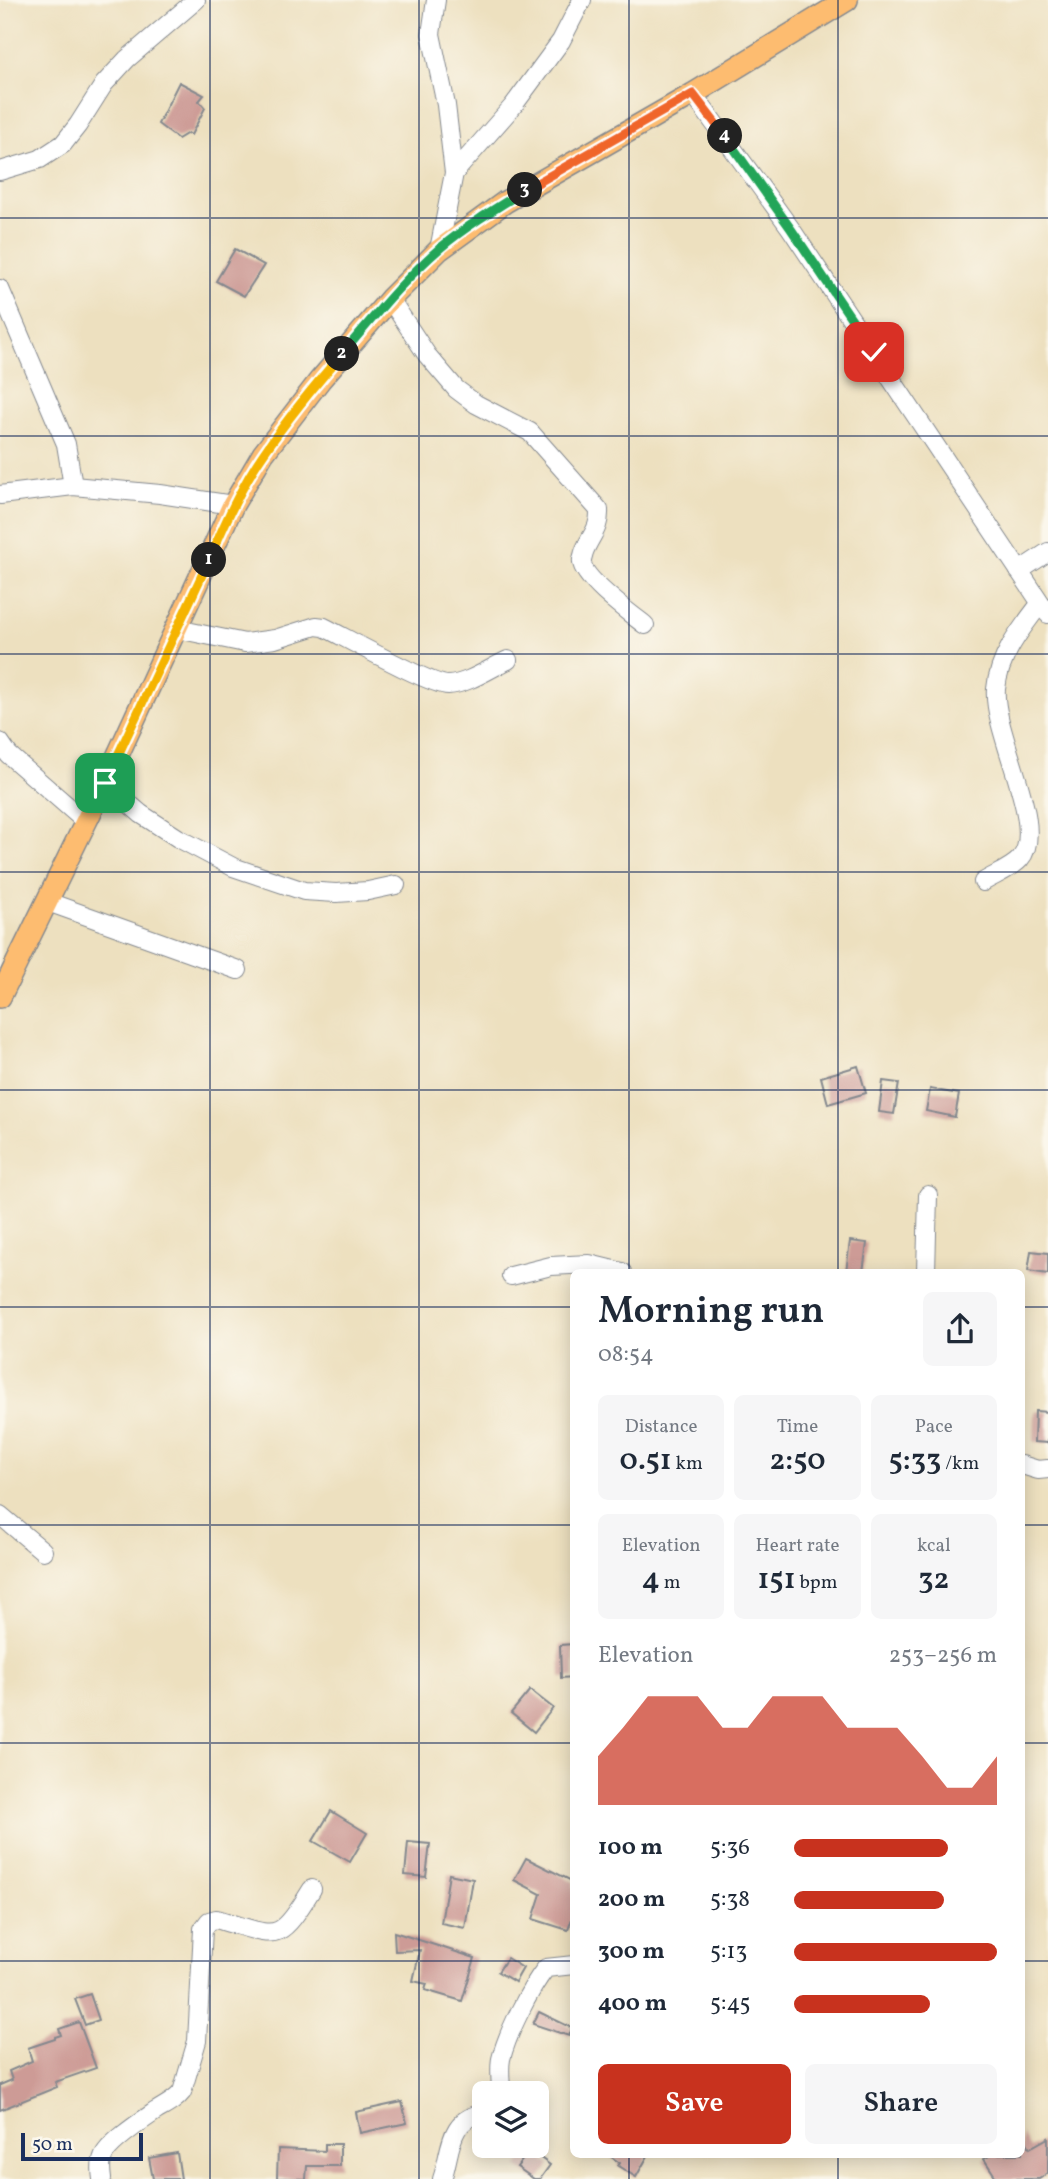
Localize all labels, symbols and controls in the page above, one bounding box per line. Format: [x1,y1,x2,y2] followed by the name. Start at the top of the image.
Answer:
[708,118,742,154] pin: 4
[719,122,730,148] text: 4
[508,172,542,208] pin: 3
[520,176,529,202] text: 3
[844,322,904,382] pin
[855,333,893,371] icon: check
[324,336,360,372] pin: 2
[337,340,346,366] text: 2
[192,542,227,578] pin: 1
[205,546,212,572] text: 1
[75,753,135,813] pin
[86,764,124,802] icon: arrive
[598,1286,824,1339] text: Morning run
[923,1292,997,1366] button: share
[598,1339,654,1371] text: 08:54
[625,1414,698,1440] text: Distance
[777,1414,818,1440] text: Time
[915,1414,953,1440] text: Pace
[620,1440,672,1482] text: 0.51
[769,1440,826,1482] text: 2:50
[888,1440,941,1482] text: 5:33
[672,1451,703,1477] text: km
[941,1451,979,1477] text: /km
[622,1533,701,1559] text: Elevation
[756,1533,839,1559] text: Heart rate
[917,1533,951,1559] text: kcal
[642,1559,660,1601] text: 4
[757,1559,796,1601] text: 151
[918,1559,949,1601] text: 32
[660,1570,681,1596] text: m
[796,1570,838,1596] text: bpm
[598,1640,694,1672] text: Elevation
[889,1640,997,1672] text: 253–256 m
[598,1832,663,1864] text: 100 m
[710,1832,750,1864] text: 5:36
[598,1884,665,1916] text: 200 m
[710,1884,750,1916] text: 5:38
[598,1936,665,1968] text: 300 m
[710,1936,747,1968] text: 5:13
[598,1988,667,2020] text: 400 m
[710,1988,751,2020] text: 5:45
[598,2064,791,2144] button: Save
[805,2064,997,2144] button: Share
[472,2081,549,2158] map controls
[472,2081,549,2158] button: layers
[21,2130,144,2162] scale bar
[32,2132,73,2158] text: 50 m

